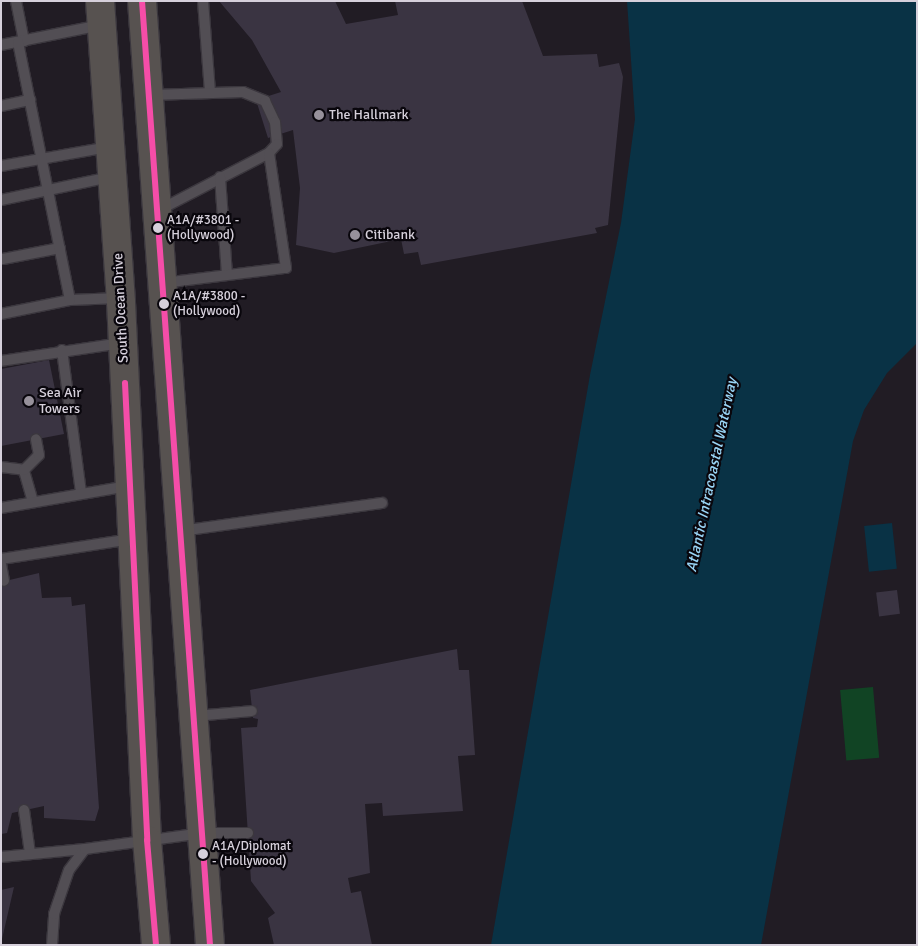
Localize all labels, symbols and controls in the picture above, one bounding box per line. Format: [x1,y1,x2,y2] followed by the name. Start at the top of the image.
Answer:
[329,107,409,123] place label: The Hallmark
[313,109,325,121] marker: The Hallmark
[167,213,239,244] place label: A1A/#3801 - (Hollywood)
[153,223,163,233] marker: A1A/#3801 - (Hollywood)
[365,227,415,243] place label: Citibank
[349,229,361,241] marker: Citibank
[110,253,132,363] street label: South Ocean Drive
[173,289,245,320] place label: A1A/#3800 - (Hollywood)
[159,299,169,309] marker: A1A/#3800 - (Hollywood)
[683,376,741,574] water label: Atlantic Intracoastal Waterway
[39,385,81,418] place label: Sea Air Towers
[23,395,35,407] marker: Sea Air Towers
[212,839,291,870] place label: A1A/Diplomat - (Hollywood)
[198,849,208,859] marker: A1A/Diplomat - (Hollywood)

